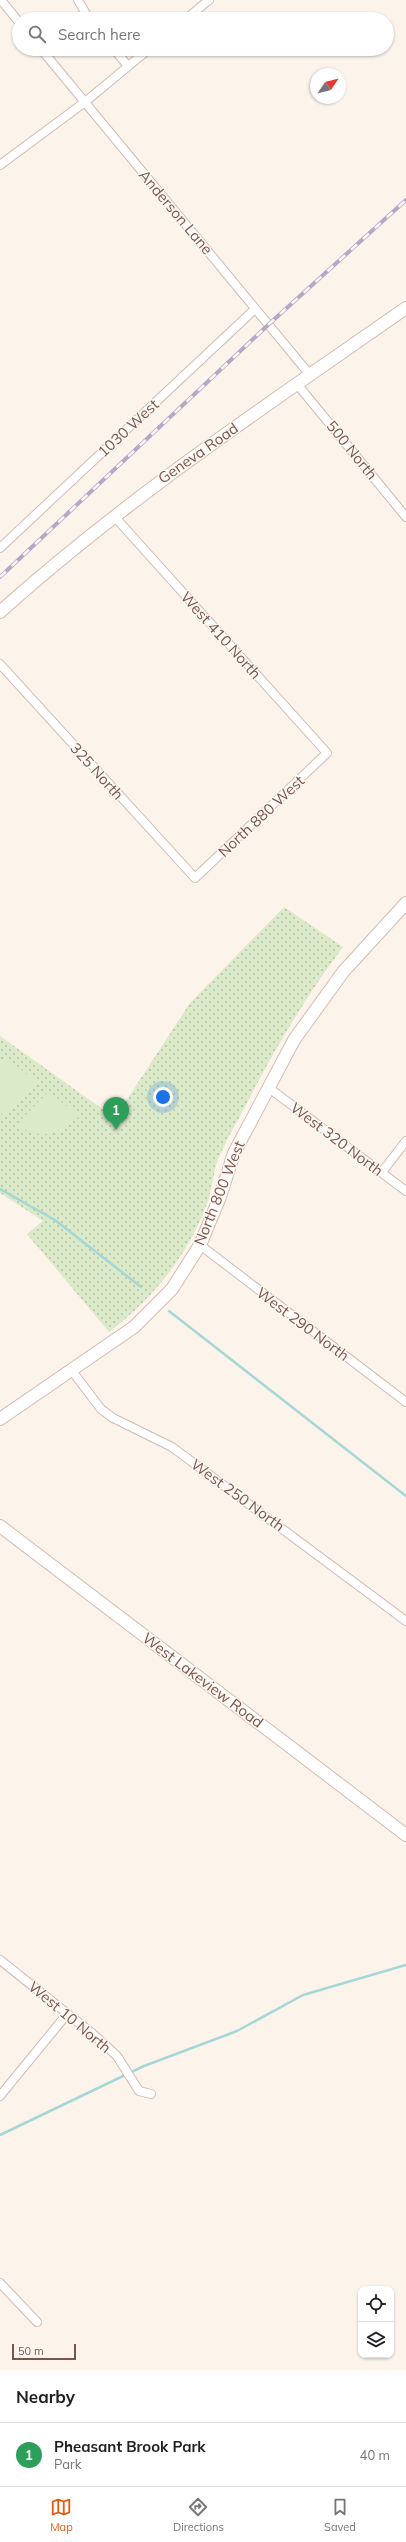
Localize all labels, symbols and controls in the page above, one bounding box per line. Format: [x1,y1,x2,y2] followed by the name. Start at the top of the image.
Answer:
[12,12,394,56] search box
[26,23,48,45] icon: search
[58,25,140,44] text: Search here
[310,68,346,104] north arrow
[135,166,217,258] street label: Anderson Lane
[94,395,162,461] street label: 1030 West
[322,417,382,483] street label: 500 North
[154,418,242,488] street label: Geneva Road
[177,587,265,683] street label: West 410 North
[66,738,128,804] street label: 325 North
[214,771,308,861] street label: North 880 West
[153,1087,173,1107] your location
[103,1097,129,1130] pin: 1
[287,1098,387,1180] street label: West 320 North
[189,1138,249,1248] street label: North 800 West
[253,1283,353,1365] street label: West 290 North
[187,1455,289,1535] street label: West 250 North
[139,1628,267,1732] street label: West Lakeview Road
[25,1977,115,2057] street label: West 10 North
[358,2286,394,2358] map controls
[358,2286,394,2322] button: locate
[358,2322,394,2358] button: layers
[12,2342,76,2361] scale bar
[18,2344,44,2358] text: 50 m
[16,2386,75,2407] text: Nearby
[54,2437,206,2456] text: Pheasant Brook Park
[25,2447,33,2463] text: 1
[360,2447,390,2463] text: 40 m
[54,2456,81,2472] text: Park
[50,2496,73,2534] tab: Map
[173,2496,224,2534] tab: Directions
[324,2496,356,2534] tab: Saved

